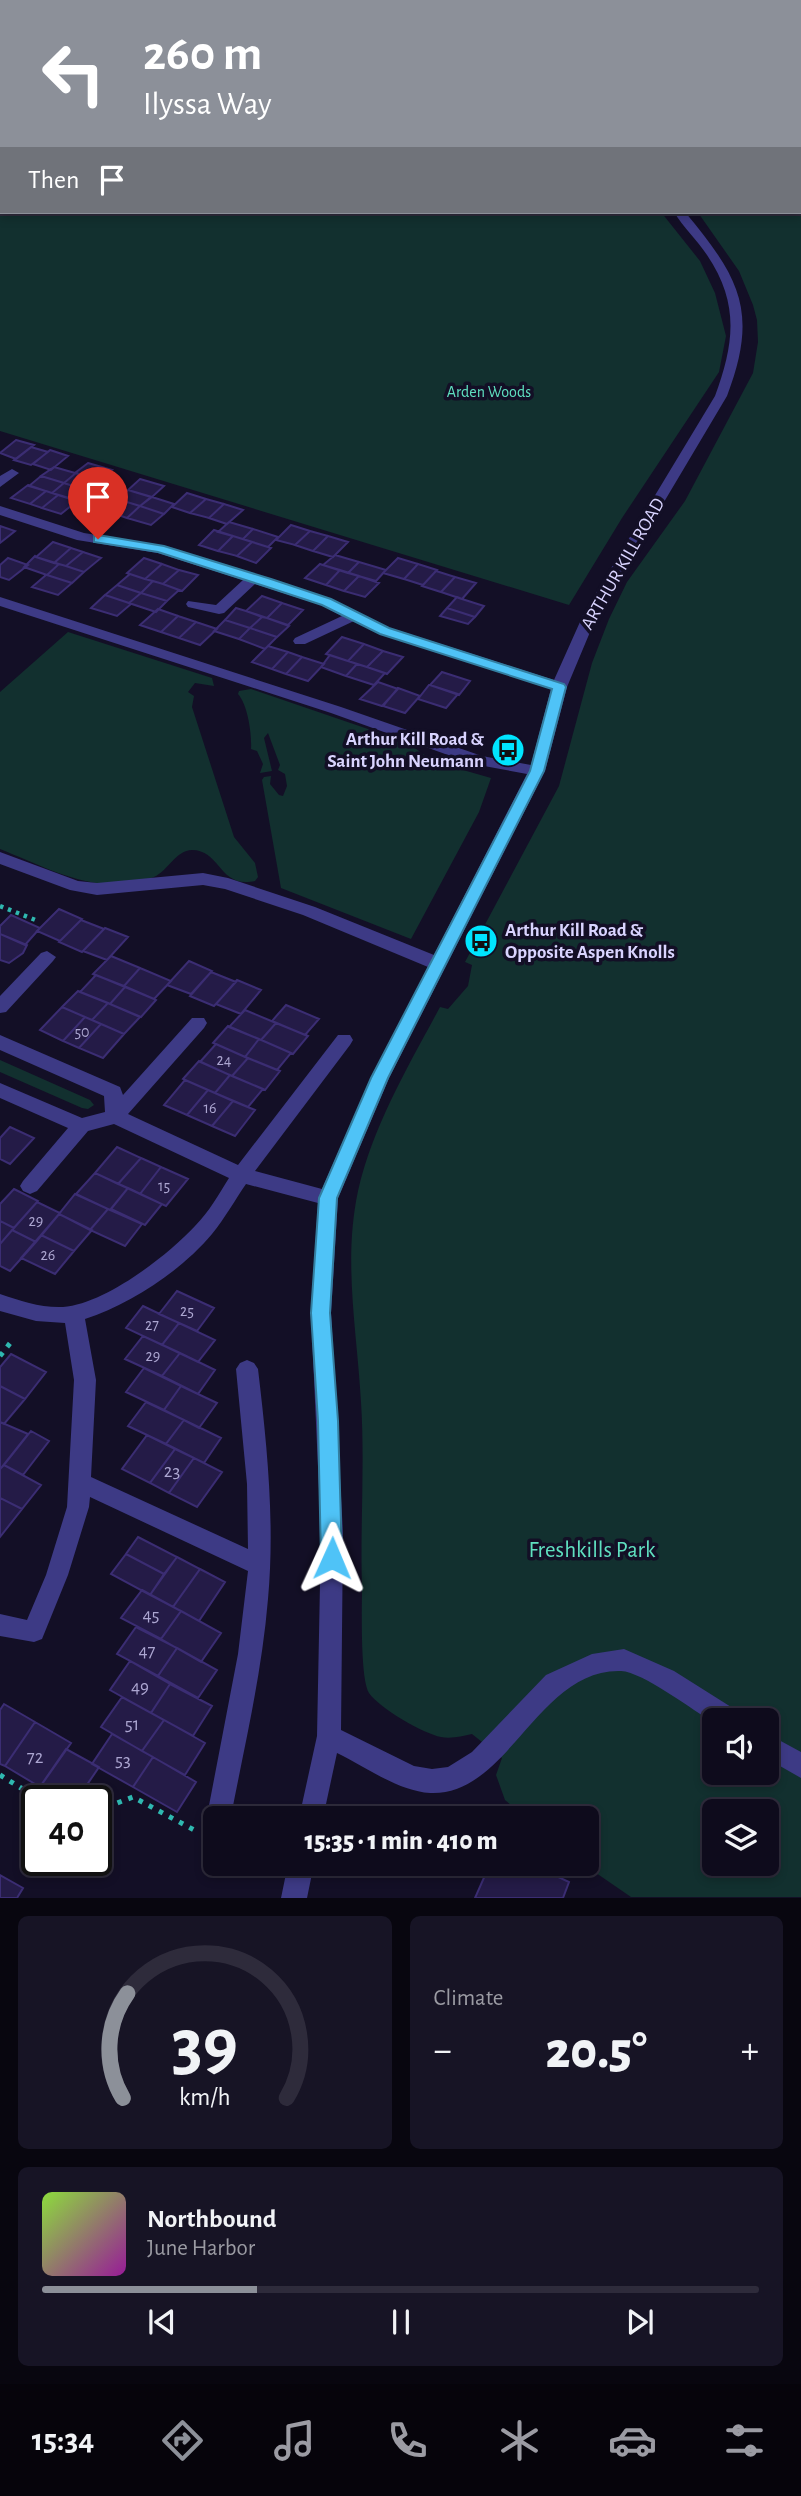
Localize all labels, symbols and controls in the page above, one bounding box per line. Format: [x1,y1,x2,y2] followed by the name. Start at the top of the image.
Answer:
[28,28,119,119] icon: left
[143,30,262,79] text: 260 m
[143,88,272,120] text: Ilyssa Way
[93,161,131,199] icon: arrive
[28,167,79,193] text: Then
[447,384,531,400] park label: Arden Woods
[68,467,128,539] pin
[79,478,117,516] icon: arrive
[578,495,668,633] street label: ARTHUR KILL ROAD
[327,730,484,771] place label: Arthur Kill Road & Saint John Neumann
[489,731,527,769] bus stop icon: Arthur Kill Road & Saint John Neumann
[505,921,675,962] place label: Arthur Kill Road & Opposite Aspen Knolls
[462,922,500,960] bus stop icon: Arthur Kill Road & Opposite Aspen Knolls
[74,1024,90,1040] house number: 50
[217,1052,232,1068] house number: 24
[203,1100,217,1116] house number: 16
[158,1178,170,1194] house number: 15
[29,1213,43,1229] house number: 29
[41,1247,55,1263] house number: 26
[180,1303,194,1319] house number: 25
[145,1317,159,1333] house number: 27
[146,1348,160,1364] house number: 29
[164,1462,180,1481] house number: 23
[295,1521,369,1595] position arrow
[528,1539,656,1562] park label: Freshkills Park
[142,1606,160,1625] house number: 45
[138,1642,156,1661] house number: 47
[131,1678,149,1697] house number: 49
[702,1708,779,1876] map controls
[702,1708,779,1785] button: sound
[125,1715,139,1734] house number: 51
[27,1748,44,1767] house number: 72
[115,1751,131,1770] house number: 53
[21,1785,112,1876] speed limit sign: 40
[702,1799,779,1876] button: layers
[304,1828,498,1854] text: 15:35 · 1 min · 410 m
[434,1987,503,2010] text: Climate
[171,2011,238,2084] text: 39
[545,2025,647,2077] text: 20.5°
[434,2032,452,2070] text: −
[741,2032,759,2070] text: +
[179,2085,231,2110] text: km/h
[147,2206,276,2232] text: Northbound
[147,2237,255,2260] text: June Harbor
[143,2303,181,2341] icon: previous
[382,2303,420,2341] icon: pause
[621,2303,659,2341] icon: next
[158,2416,207,2465] icon: directions
[270,2416,319,2465] icon: music
[383,2416,432,2465] icon: phone
[495,2416,544,2465] icon: climate
[608,2416,657,2465] icon: car
[720,2416,769,2465] icon: filters
[32,2424,94,2456] text: 15:34

